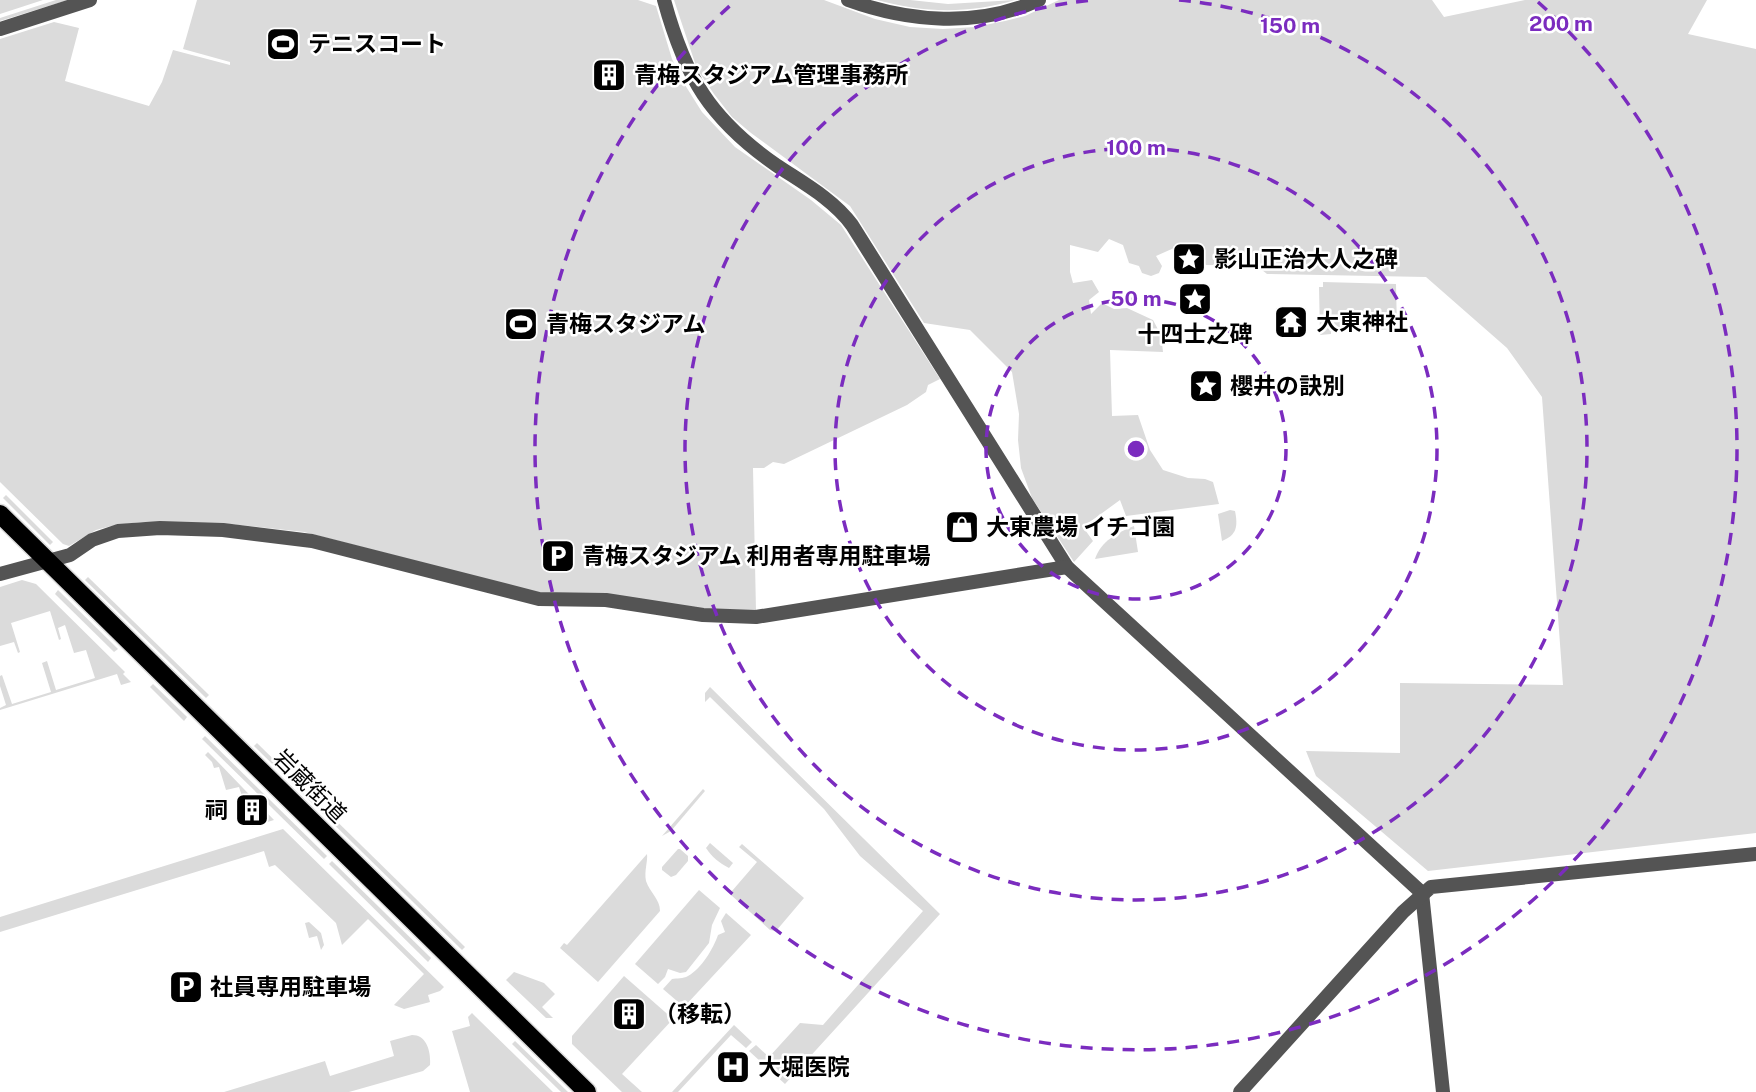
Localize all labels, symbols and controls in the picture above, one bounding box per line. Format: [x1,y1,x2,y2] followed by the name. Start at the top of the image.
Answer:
[1529,11,1593,36] text: 200 m
[1260,13,1320,38] text: 150 m
[264,25,302,63] sports icon: テニスコート
[308,30,446,57] place label: テニスコート
[590,56,628,94] building icon: 青梅スタジアム管理事務所
[634,61,908,88] place label: 青梅スタジアム管理事務所
[1106,135,1166,160] text: 100 m
[1170,240,1208,278] place icon: 影山正治大人之碑
[1214,245,1398,272] place label: 影山正治大人之碑
[1176,280,1214,318] place icon: 十四士之碑
[1110,286,1162,311] text: 50 m
[1272,303,1310,341] temple icon: 大東神社
[502,305,540,343] sports icon: 青梅スタジアム
[1316,308,1408,335] place label: 大東神社
[546,310,705,337] place label: 青梅スタジアム
[1138,320,1253,347] place label: 十四士之碑
[1187,367,1225,405] place icon: 櫻井の訣別
[1230,372,1345,399] place label: 櫻井の訣別
[1124,437,1148,461] centre of rings
[943,508,981,546] shop icon: 大東農場 イチゴ園
[986,513,1175,540] place label: 大東農場 イチゴ園
[539,537,577,575] parking icon: 青梅スタジアム 利用者専用駐車場
[582,542,931,569] place label: 青梅スタジアム 利用者専用駐車場
[268,744,352,828] street label: 岩蔵街道
[233,791,271,829] building icon: 祠
[205,796,228,823] place label: 祠
[167,968,205,1006] parking icon: 社員専用駐車場
[210,973,371,1000] place label: 社員専用駐車場
[610,995,648,1033] building icon: （移転）
[654,1000,746,1027] place label: （移転）
[714,1048,752,1086] hospital icon: 大堀医院
[758,1053,850,1080] place label: 大堀医院

